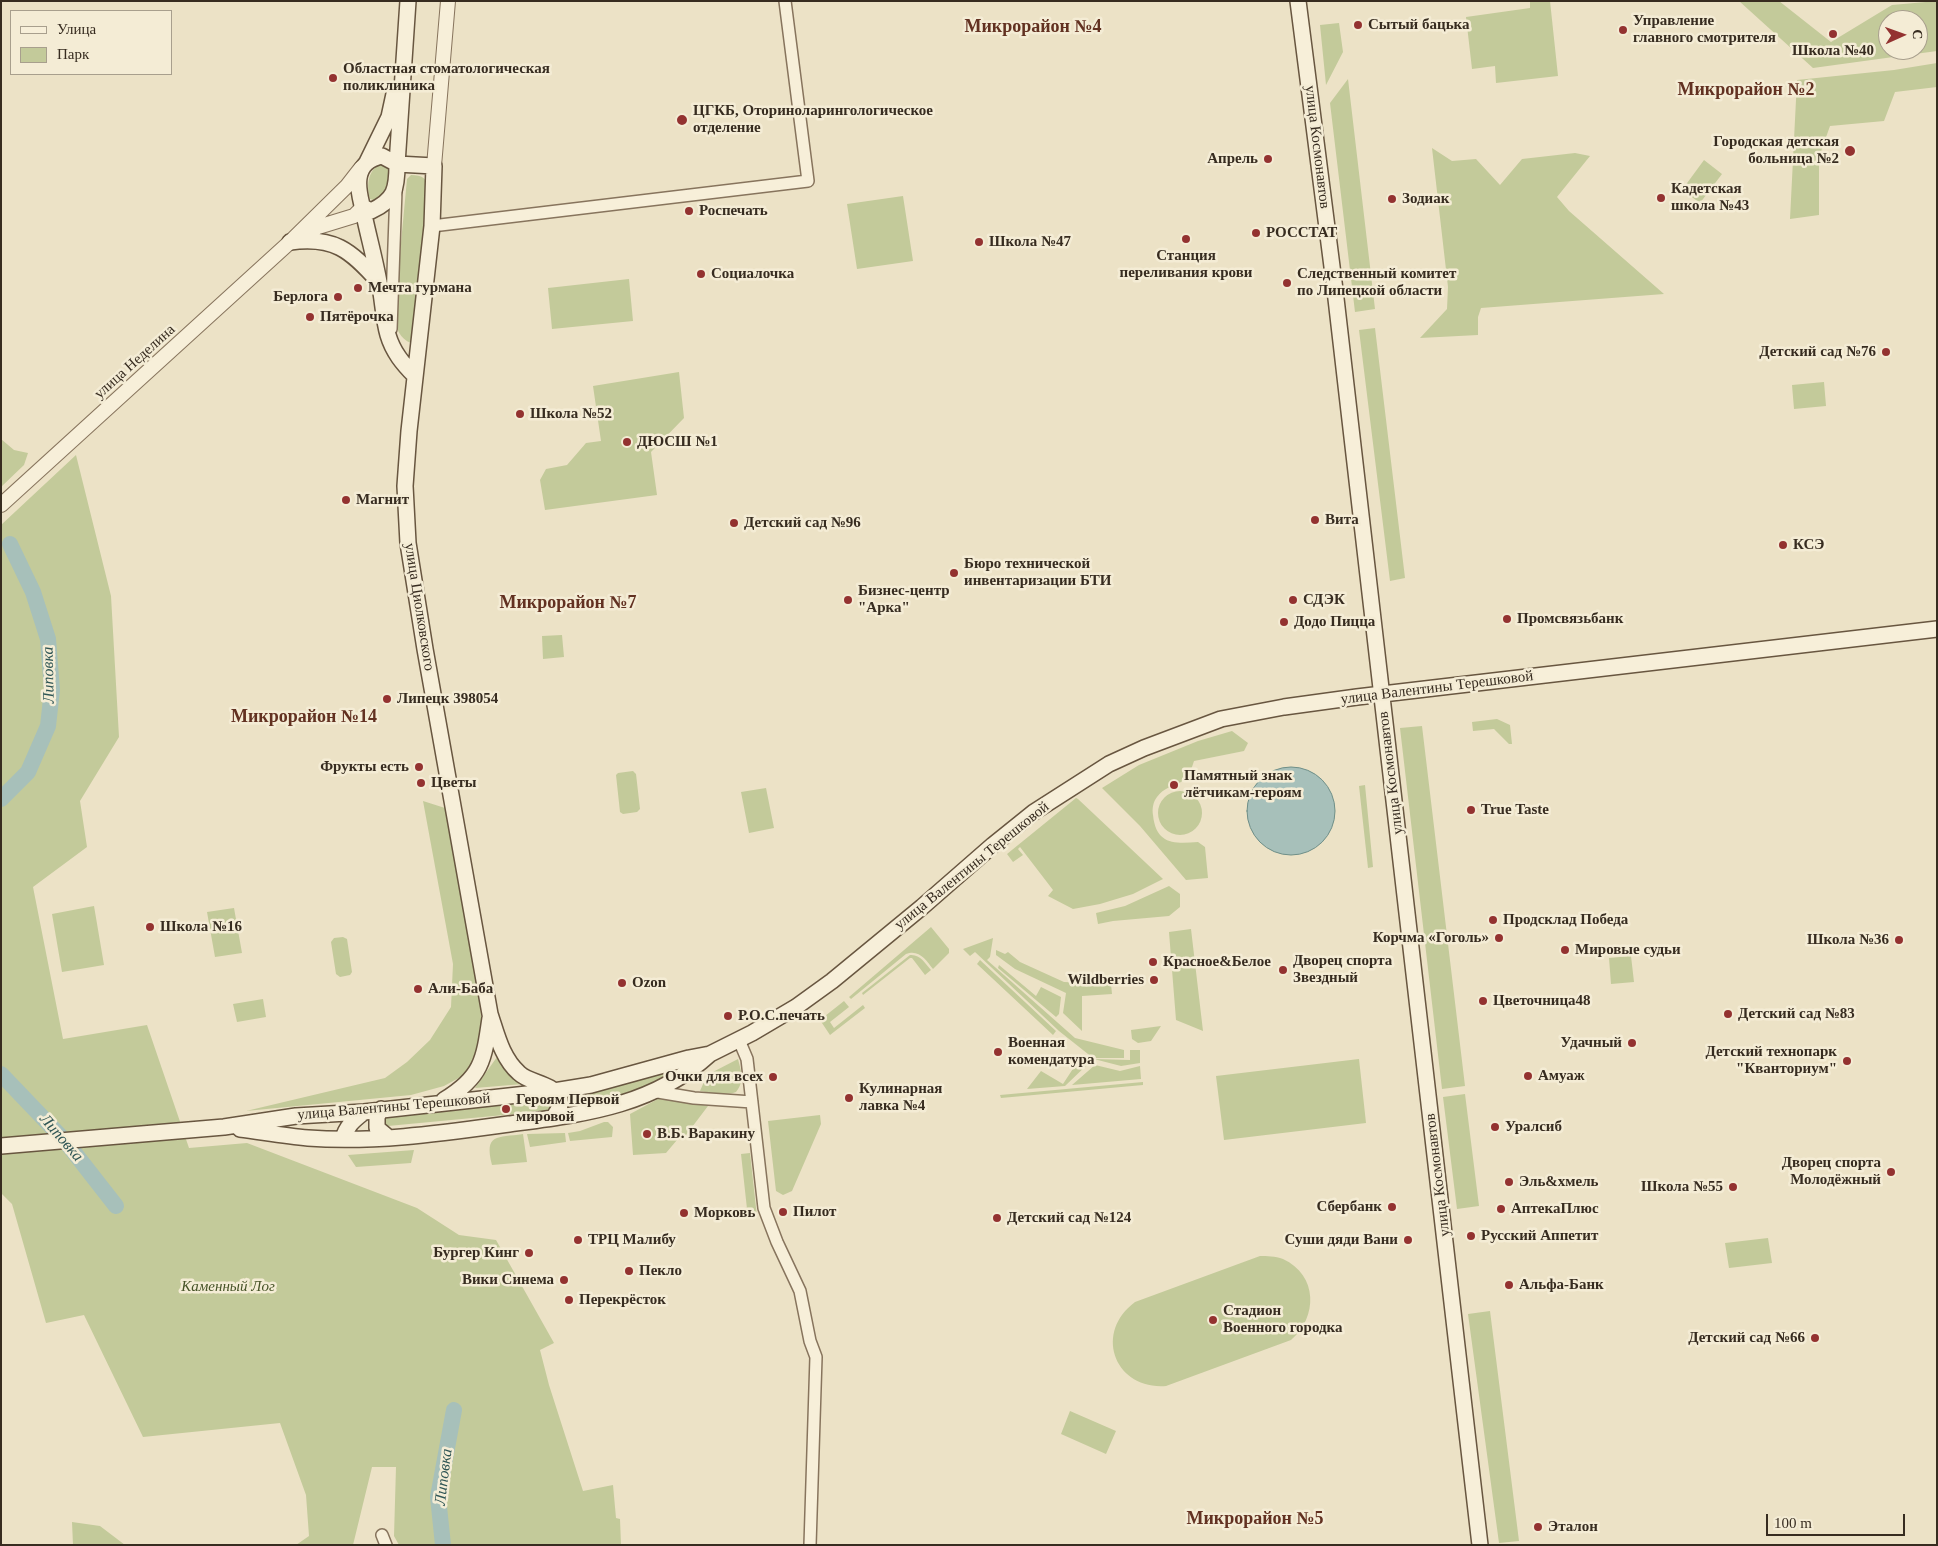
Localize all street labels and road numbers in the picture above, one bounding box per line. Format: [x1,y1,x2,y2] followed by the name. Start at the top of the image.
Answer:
[1301,84,1333,210] street label: улица Космонавтов
[91,321,179,403] street label: улица Неделина
[400,542,438,672] street label: улица Циолковского
[1340,667,1534,709] street label: улица Валентины Терешковой
[1375,710,1407,836] street label: улица Космонавтов
[891,798,1053,934] street label: улица Валентины Терешковой
[297,1090,491,1124] street label: улица Валентины Терешковой
[1422,1112,1454,1238] street label: улица Космонавтов

